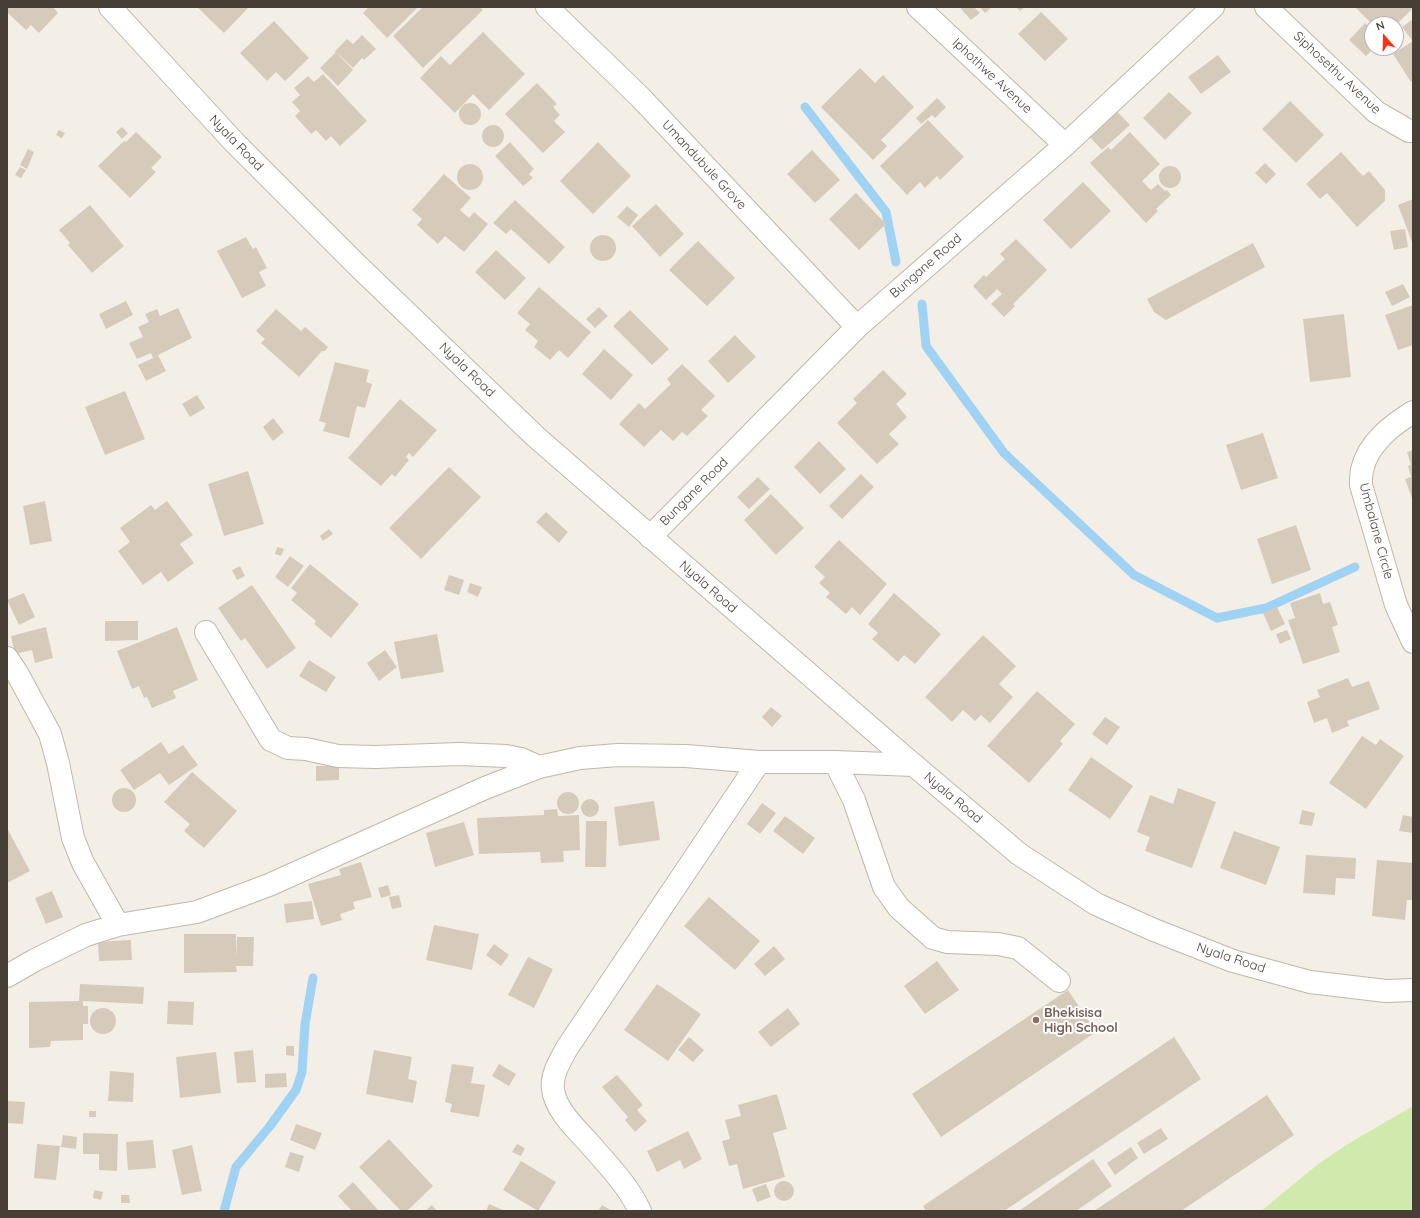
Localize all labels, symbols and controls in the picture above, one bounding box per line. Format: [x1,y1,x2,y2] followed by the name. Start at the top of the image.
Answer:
[1364,16,1404,56] north arrow
[1374,18,1386,34] text: N
[1290,28,1384,118] street label: Siphosethu Avenue
[949,35,1035,117] street label: Iphothwe Avenue
[206,112,266,174] street label: Nyala Road
[658,117,750,213] street label: Umandubule Grove
[887,231,965,301] street label: Bungane Road
[436,340,498,400] street label: Nyala Road
[657,455,731,529] street label: Bungane Road
[1356,481,1396,581] street label: Umbalane Circle
[676,558,740,616] street label: Nyala Road
[921,769,985,827] street label: Nyala Road
[1195,940,1267,976] street label: Nyala Road
[1044,1005,1118,1036] place label: Bhekisisa High School
[1031,1015,1041,1025] marker: Bhekisisa High School

